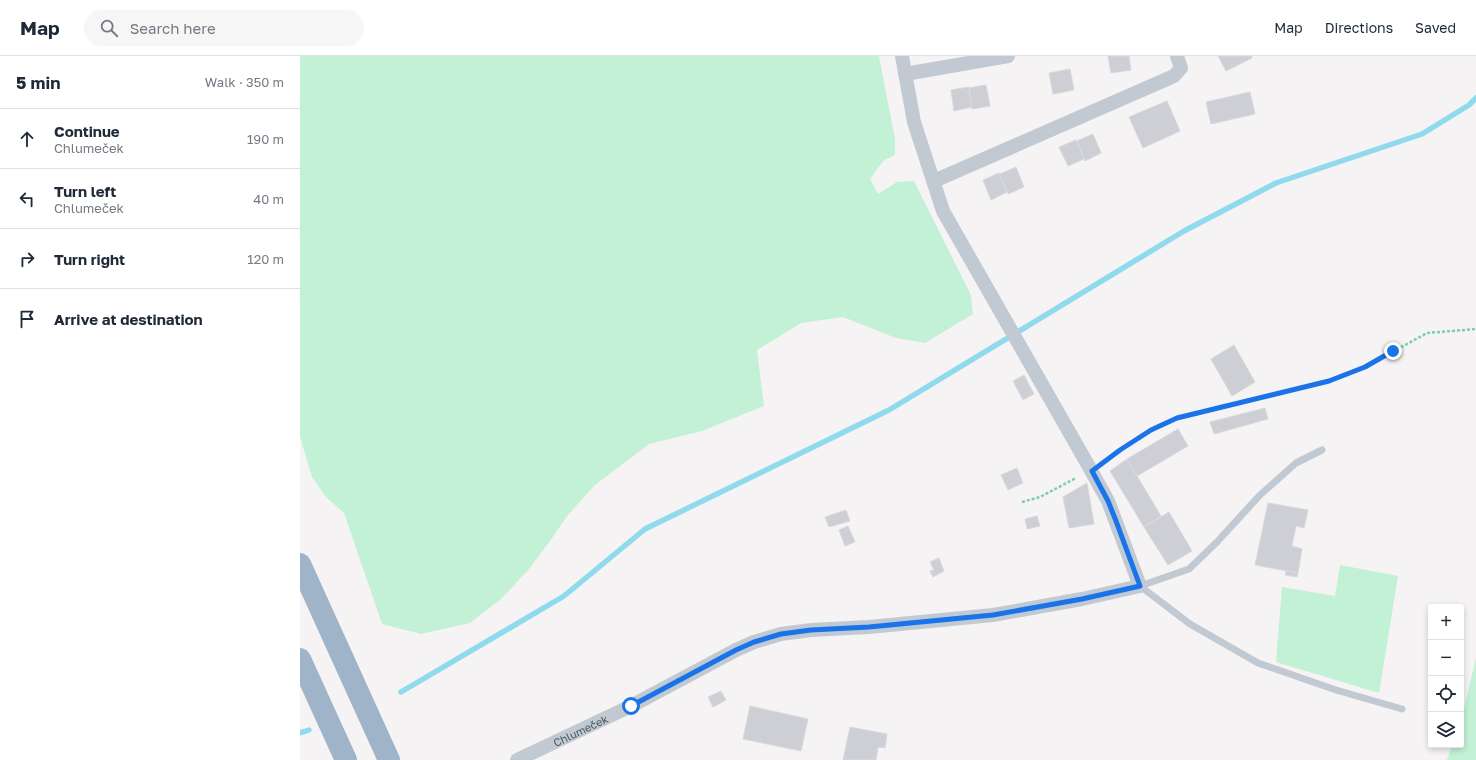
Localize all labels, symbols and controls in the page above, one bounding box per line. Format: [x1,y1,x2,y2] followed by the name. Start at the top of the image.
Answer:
[84,10,364,46] search box
[20,16,60,39] text: Map
[98,17,120,39] icon: search
[130,19,216,37] text: Search here
[1274,19,1303,36] text: Map
[1325,19,1393,36] text: Directions
[1415,19,1456,36] text: Saved
[16,72,60,93] text: 5 min
[205,74,284,90] text: Walk · 350 m
[54,122,120,140] text: Continue
[16,128,38,150] icon: ahead
[247,131,284,147] text: 190 m
[54,140,124,156] text: Chlumeček
[54,182,116,200] text: Turn left
[16,188,38,210] icon: left
[253,191,284,207] text: 40 m
[54,200,124,216] text: Chlumeček
[16,248,38,270] icon: right
[54,250,125,268] text: Turn right
[247,251,284,267] text: 120 m
[16,308,38,330] icon: arrive
[54,310,203,328] text: Arrive at destination
[1384,342,1402,360] route end
[1428,604,1464,748] map controls
[1428,604,1464,640] button: +
[1428,640,1464,676] button: −
[1428,676,1464,712] button: locate
[622,697,640,715] route start
[551,711,610,749] street label: Chlumeček
[1428,712,1464,748] button: layers

